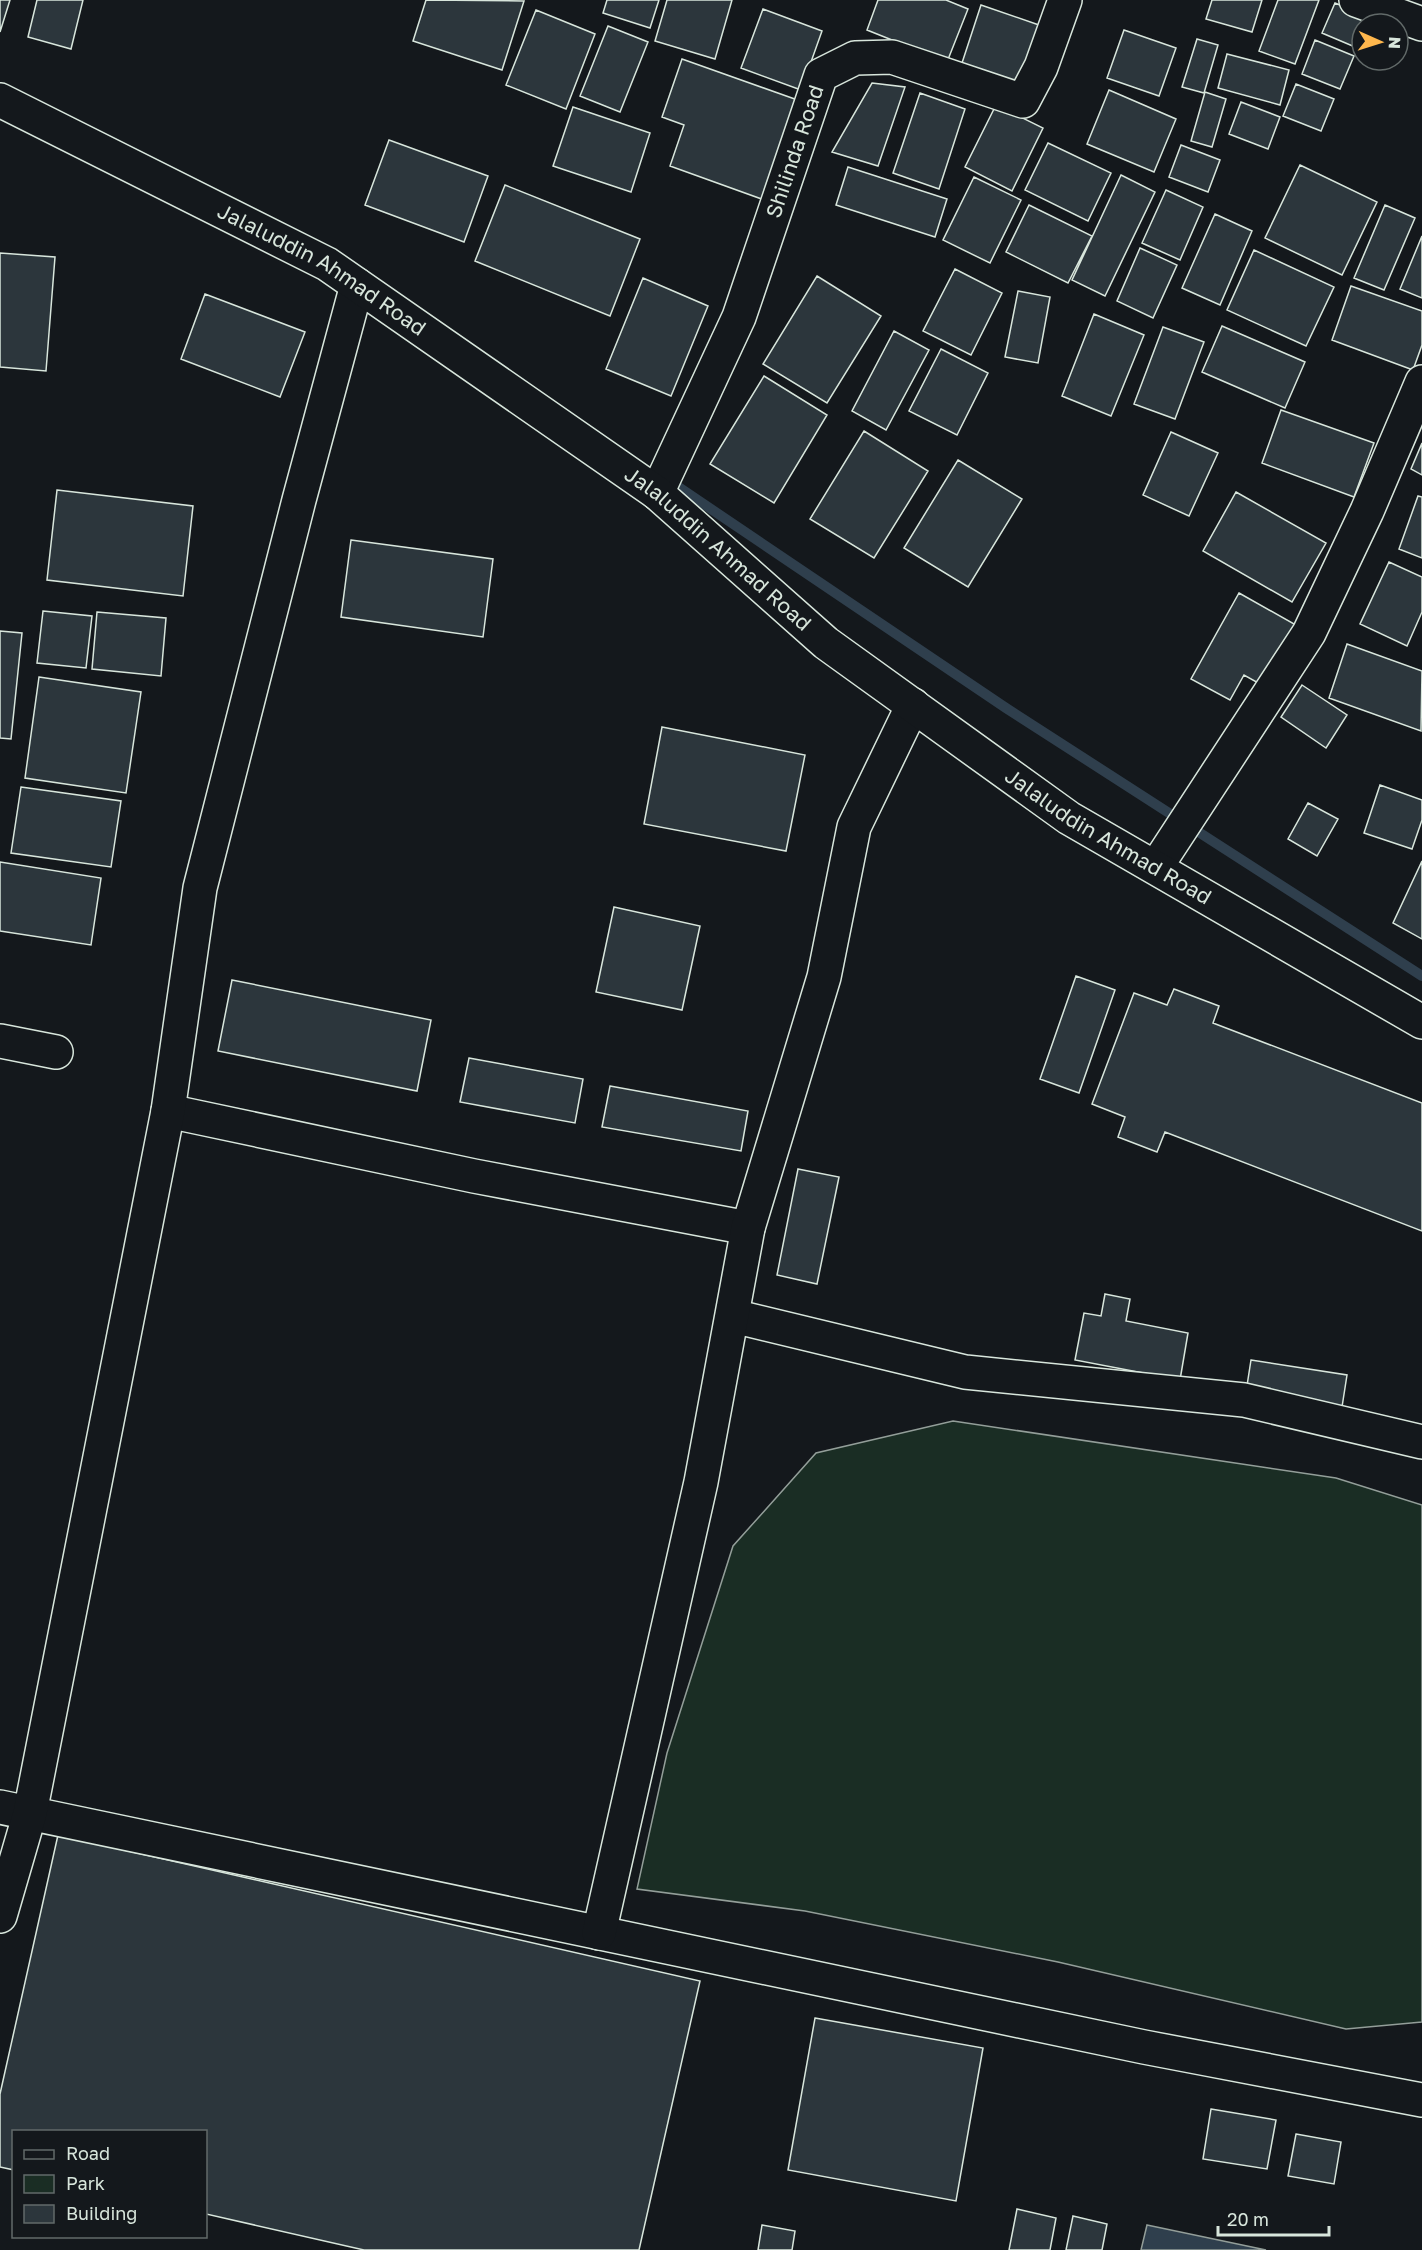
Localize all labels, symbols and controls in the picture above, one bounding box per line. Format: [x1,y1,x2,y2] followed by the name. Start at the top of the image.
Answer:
[1350,12,1410,72] north arrow
[1385,36,1405,49] text: N
[760,81,829,221] street label: Shilinda Road
[213,197,431,341] street label: Jalaluddin Ahmad Road
[620,461,817,636] street label: Jalaluddin Ahmad Road
[1000,762,1217,910] street label: Jalaluddin Ahmad Road
[12,2130,207,2238] legend
[66,2142,110,2164] text: Road
[66,2172,105,2194] text: Park
[1218,2199,1329,2237] scale bar
[66,2202,137,2224] text: Building
[1227,2208,1269,2230] text: 20 m

